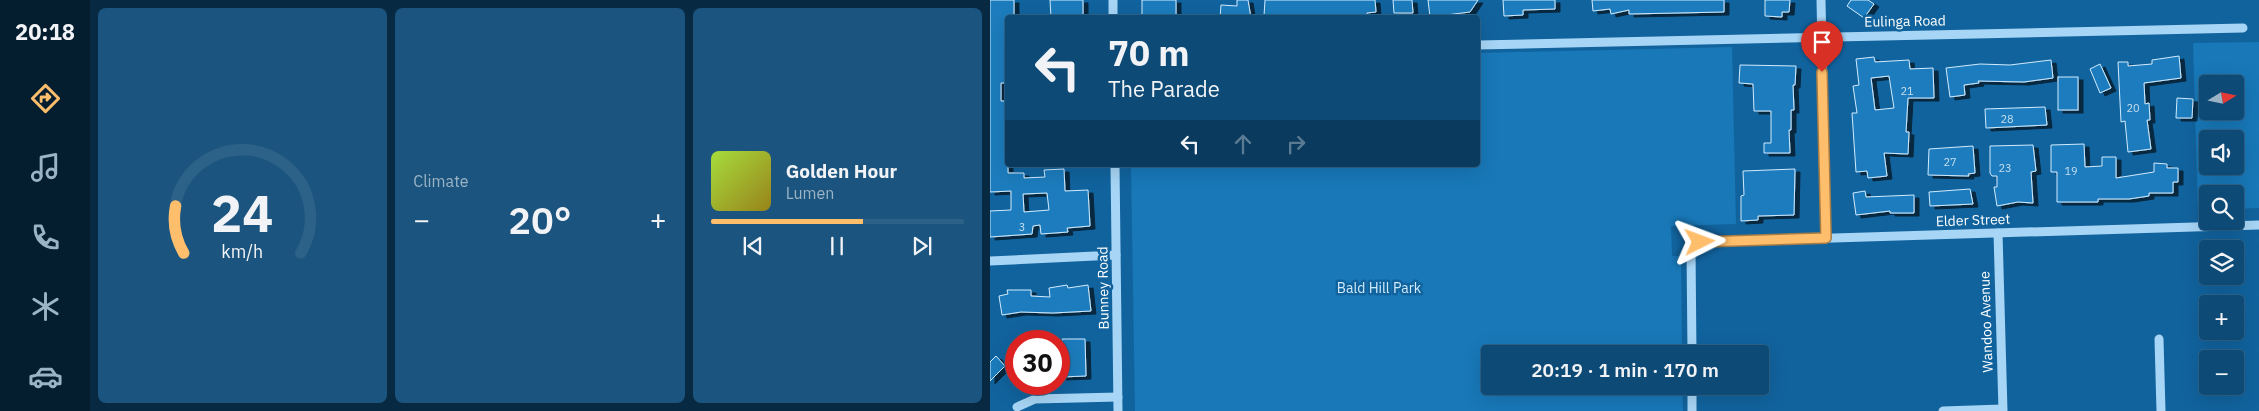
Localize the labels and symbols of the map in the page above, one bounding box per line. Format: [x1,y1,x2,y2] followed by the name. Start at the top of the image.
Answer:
[1864,11,1946,31] street label: Eulinga Road
[1801,21,1843,72] pin
[2199,75,2244,120] north arrow
[1900,84,1914,98] house number: 21
[2126,101,2140,115] house number: 20
[2000,112,2014,126] house number: 28
[1943,155,1957,169] house number: 27
[1998,161,2012,175] house number: 23
[2064,164,2078,178] house number: 19
[1935,210,2011,230] street label: Elder Street
[1673,215,1725,267] position arrow
[1019,220,1025,234] house number: 3
[1093,246,1113,330] street label: Bunney Road
[1975,271,1997,373] street label: Wandoo Avenue
[1337,279,1422,297] park label: Bald Hill Park
[1005,330,1070,395] speed limit sign: 30

